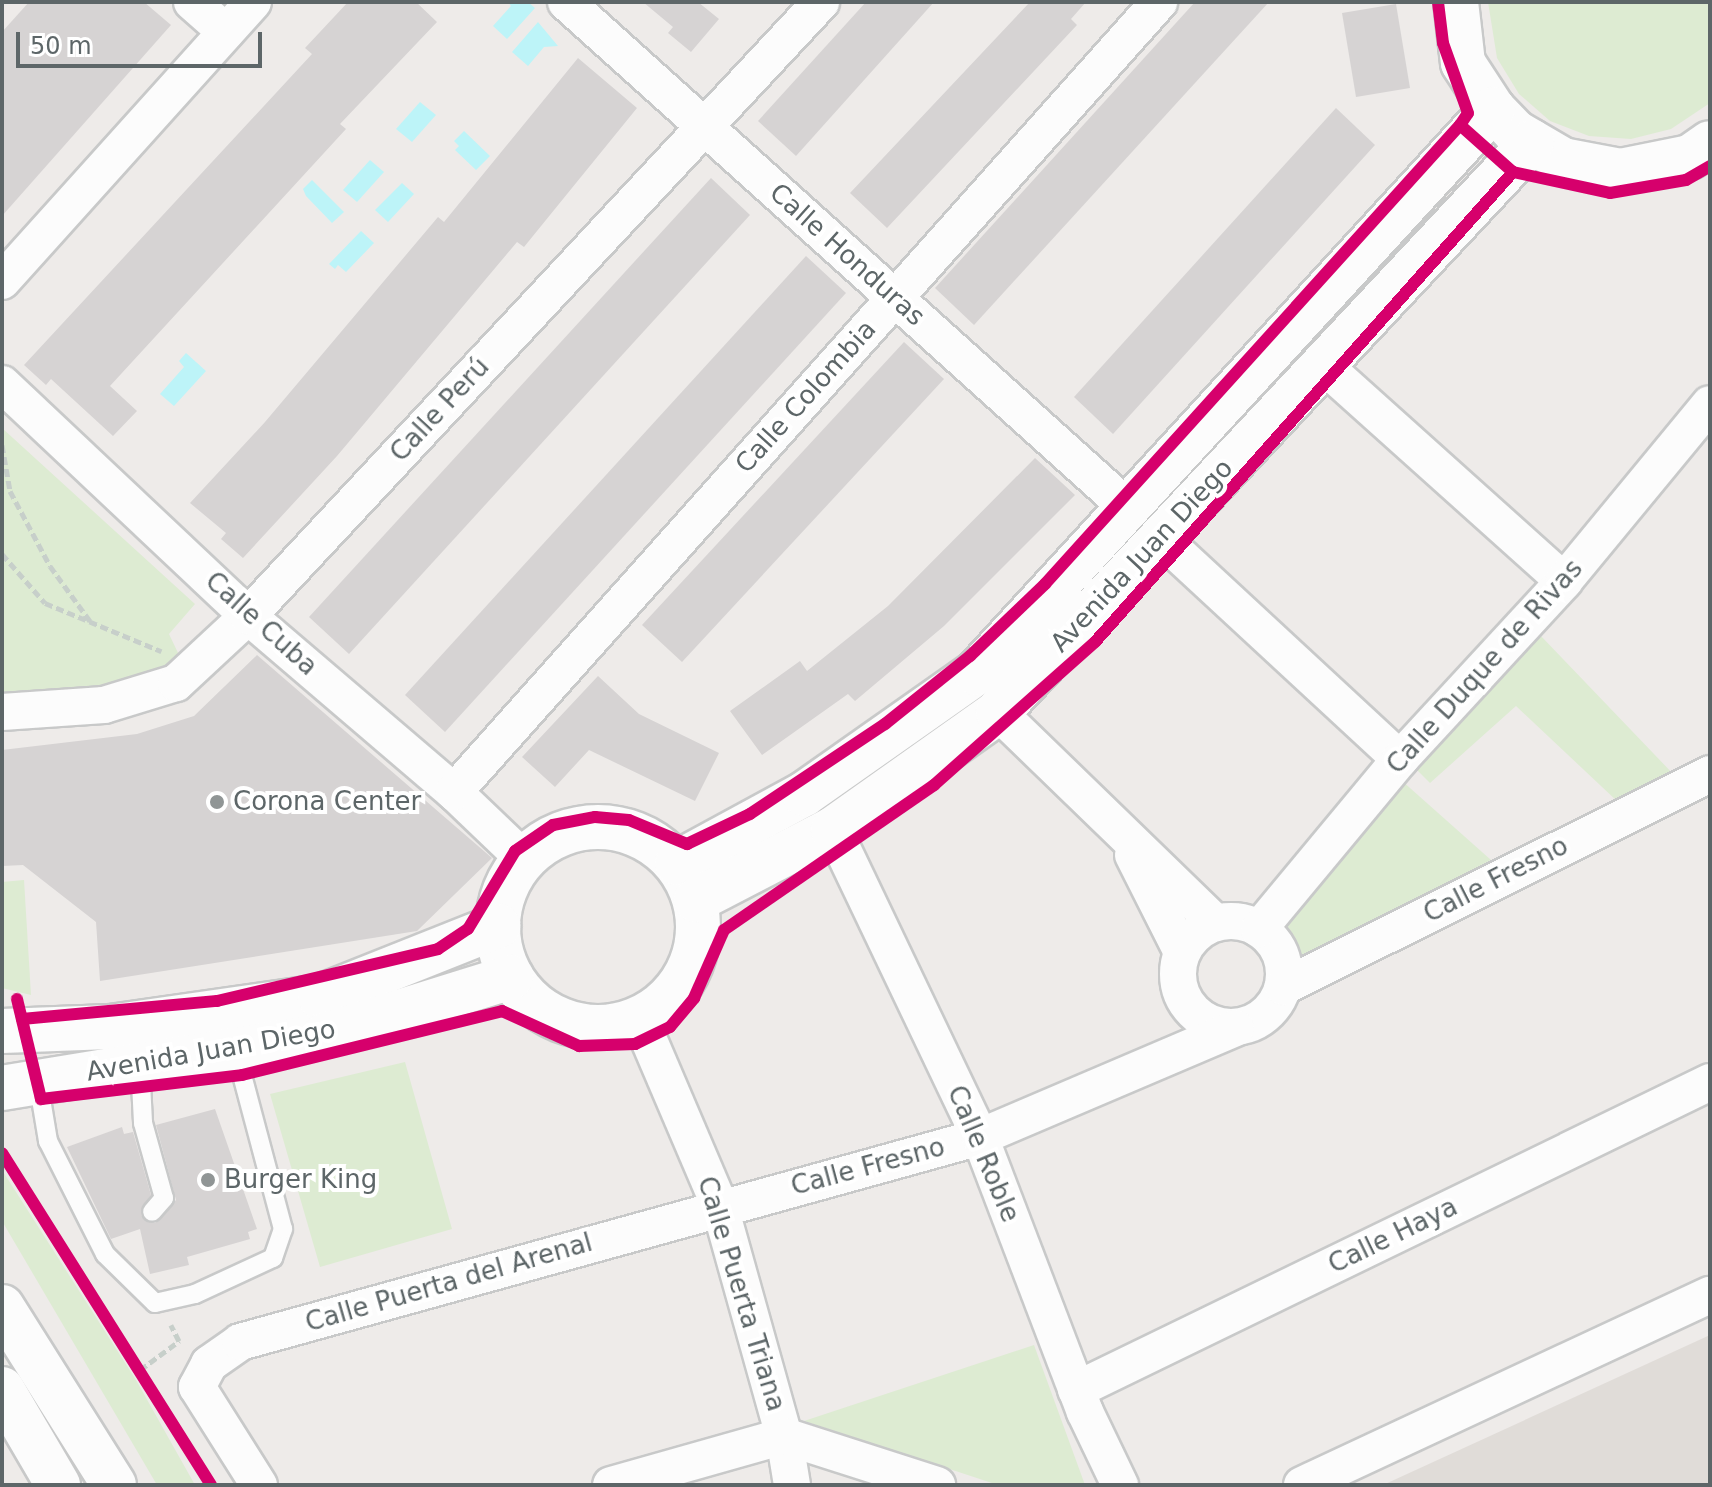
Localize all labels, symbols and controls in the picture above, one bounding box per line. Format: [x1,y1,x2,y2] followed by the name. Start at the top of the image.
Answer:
[20,16,266,66] scale bar
[30,32,92,60] text: 50 m
[763,177,931,333] street label: Calle Honduras
[729,314,883,480] street label: Calle Colombia
[384,352,496,468] street label: Calle Perú
[1044,453,1240,659] street label: Avenida Juan Diego
[1381,553,1589,781] street label: Calle Duque de Rivas
[199,566,323,682] street label: Calle Cuba
[233,786,421,818] place label: Corona Center
[208,793,226,811] marker: Corona Center
[1419,830,1573,930] street label: Calle Fresno
[84,1014,338,1088] street label: Avenida Juan Diego
[940,1081,1026,1227] street label: Calle Roble
[788,1131,948,1203] street label: Calle Fresno
[224,1164,377,1196] place label: Burger King
[199,1171,217,1189] marker: Burger King
[690,1173,792,1415] street label: Calle Puerta Triana
[1323,1191,1463,1281] street label: Calle Haya
[302,1227,596,1339] street label: Calle Puerta del Arenal

